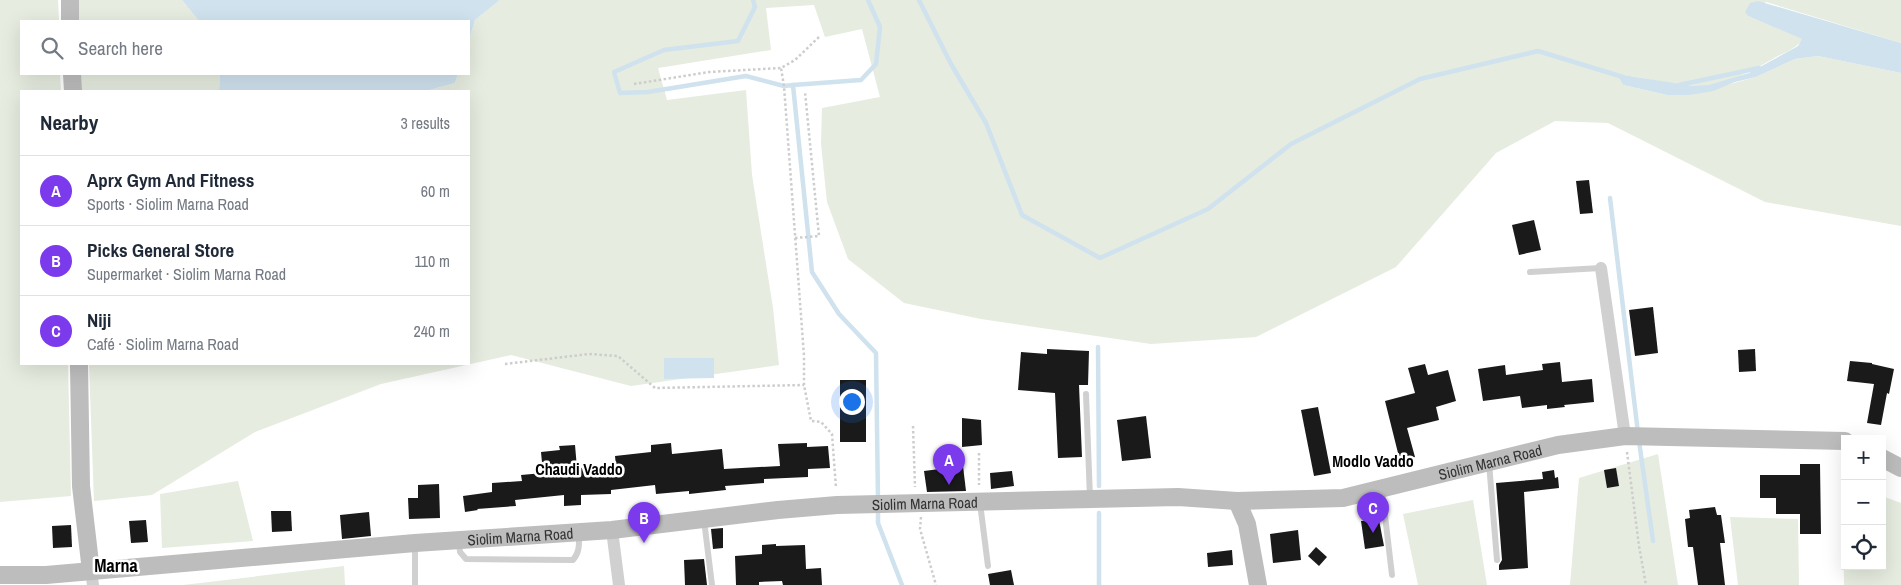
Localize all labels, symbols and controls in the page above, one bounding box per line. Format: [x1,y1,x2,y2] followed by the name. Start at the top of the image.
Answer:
[20,20,470,75] search box
[38,34,66,62] icon: search
[78,35,163,61] text: Search here
[40,108,98,137] text: Nearby
[400,112,450,134] text: 3 results
[87,167,254,193] text: Aprx Gym And Fitness
[51,180,61,202] text: A
[421,180,450,202] text: 60 m
[87,193,249,215] text: Sports · Siolim Marna Road
[87,237,234,263] text: Picks General Store
[51,250,61,272] text: B
[414,250,450,272] text: 110 m
[87,263,286,285] text: Supermarket · Siolim Marna Road
[87,307,111,333] text: Niji
[51,320,61,342] text: C
[414,320,450,342] text: 240 m
[87,333,239,355] text: Café · Siolim Marna Road
[839,389,865,415] your location
[1841,435,1886,570] map controls
[1841,435,1886,480] button: +
[1436,439,1544,485] street label: Siolim Marna Road
[933,444,965,485] pin: A
[1332,450,1414,472] district label: Modlo Vaddo
[535,458,623,480] district label: Chaudi Vaddo
[1841,480,1886,525] button: −
[871,491,978,515] street label: Siolim Marna Road
[1357,492,1389,533] pin: C
[628,502,660,543] pin: B
[467,522,574,550] street label: Siolim Marna Road
[1841,525,1886,570] button: locate
[94,553,139,578] district label: Marna

